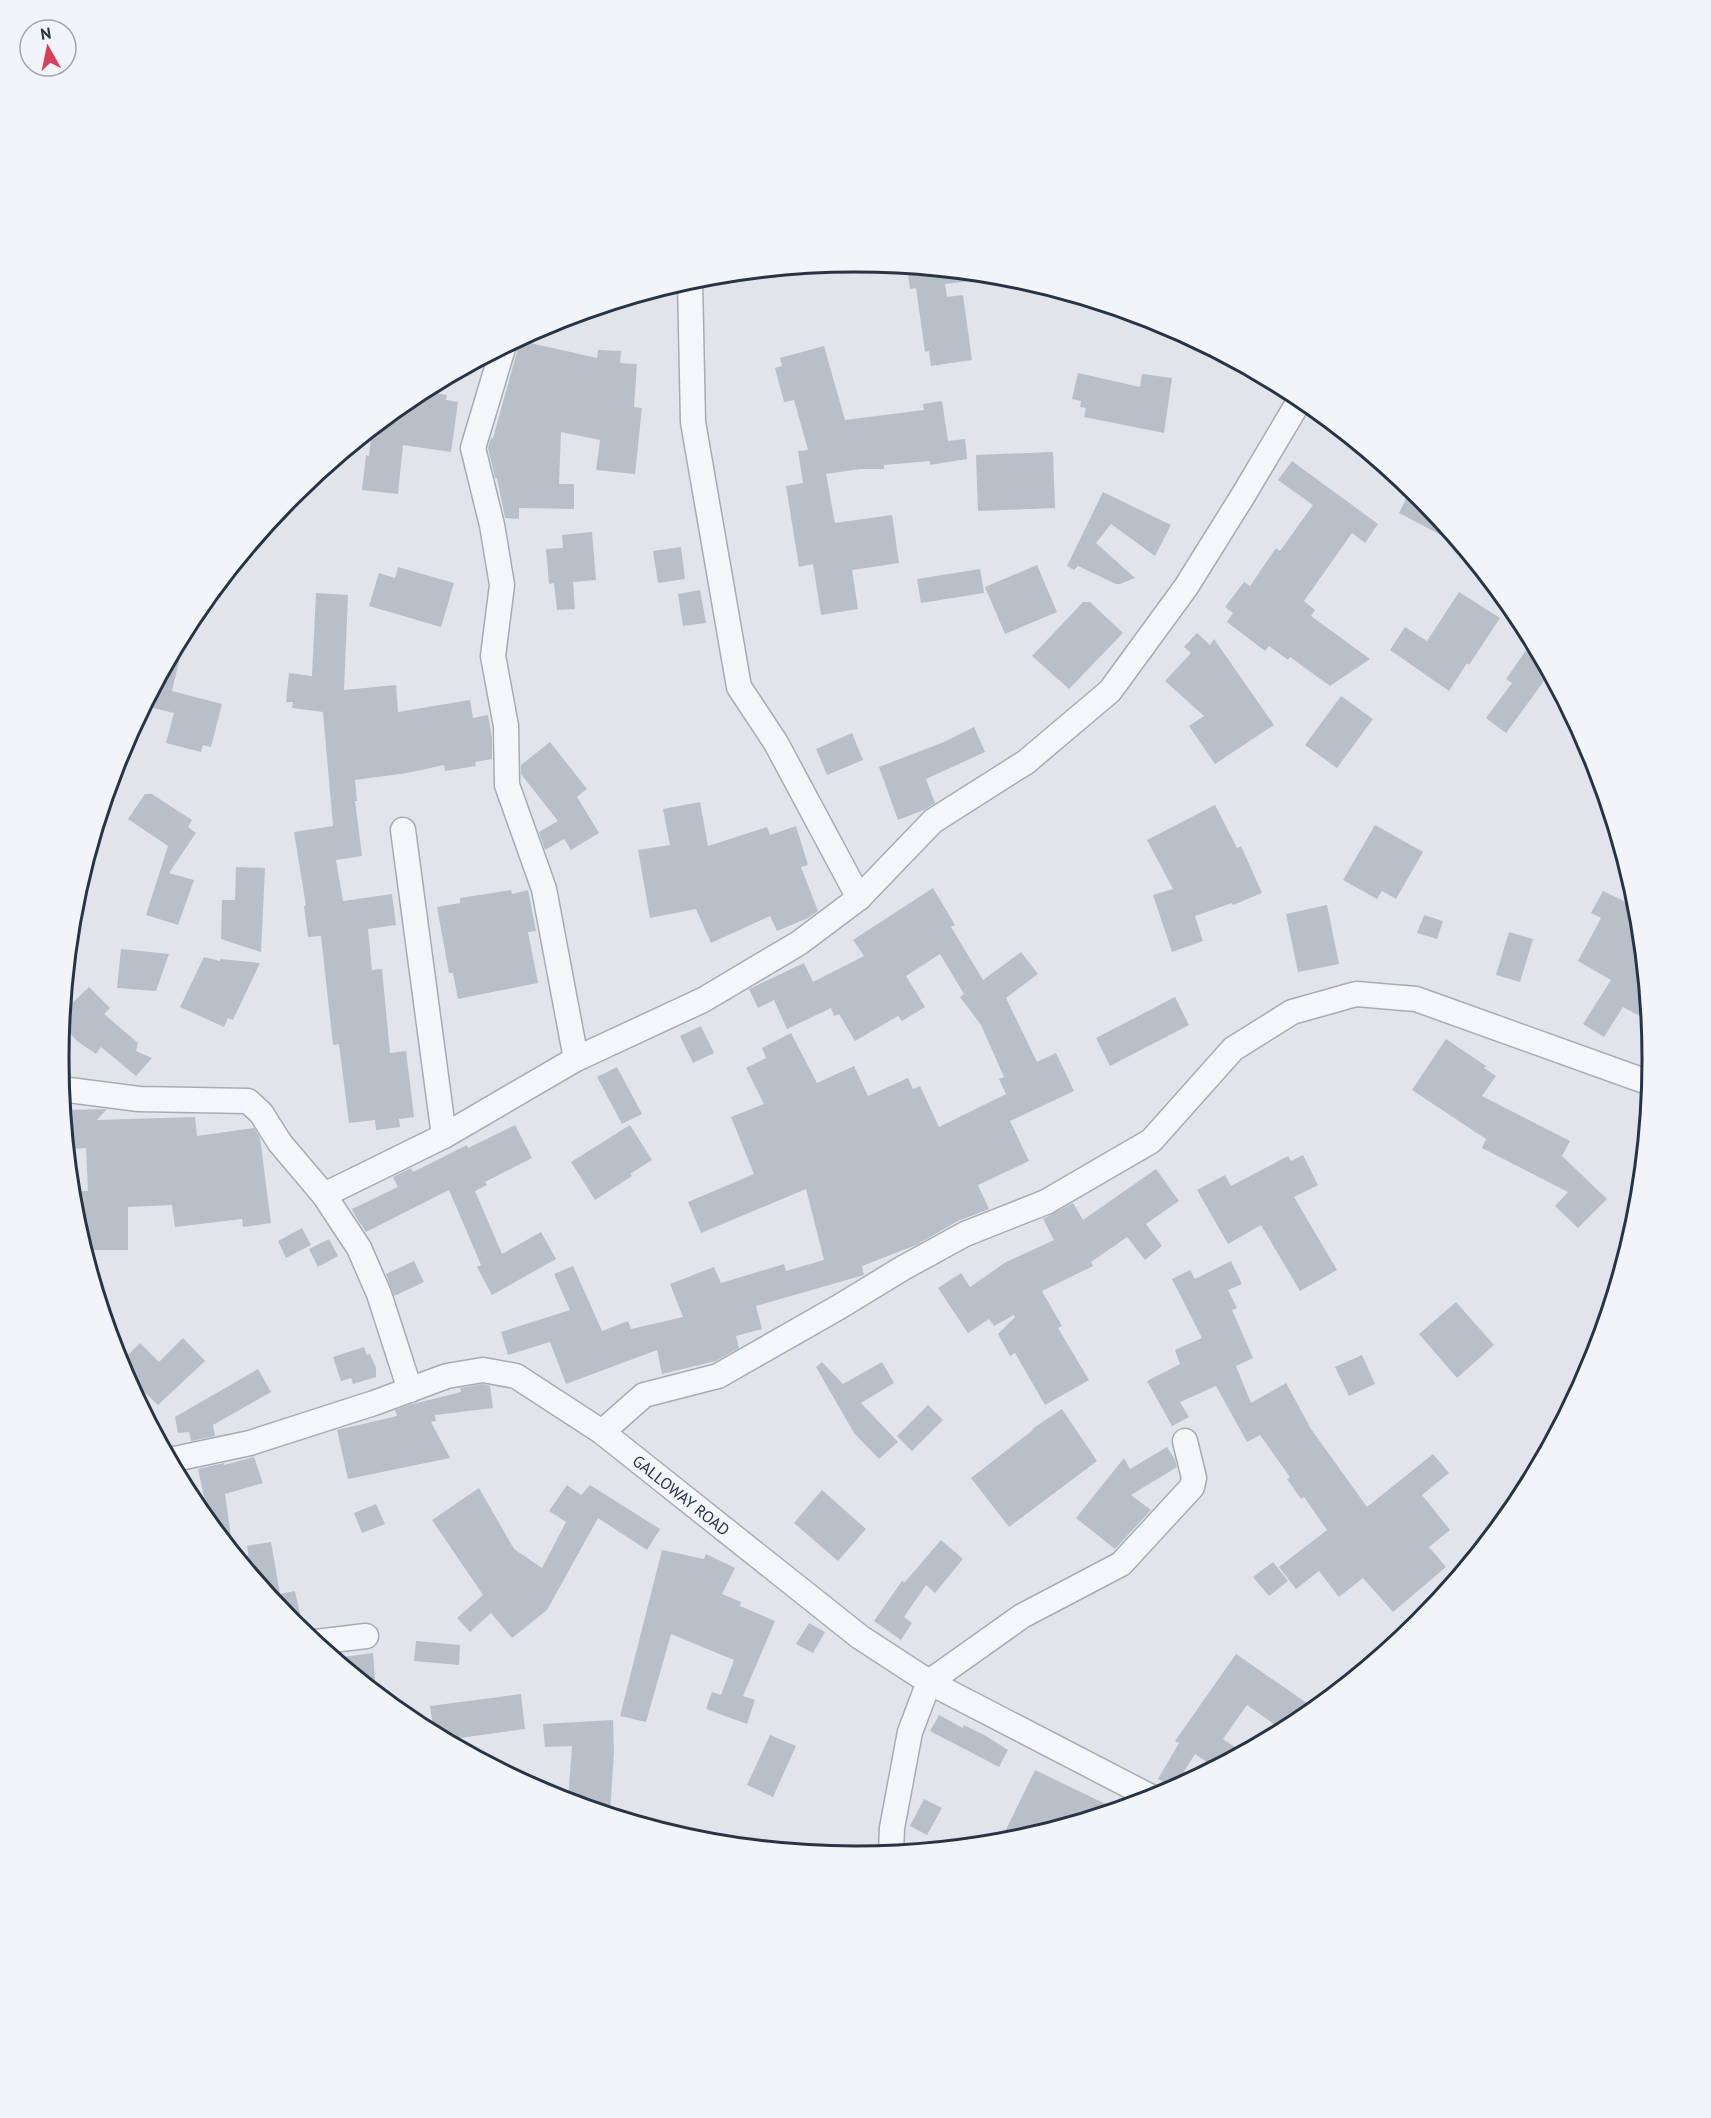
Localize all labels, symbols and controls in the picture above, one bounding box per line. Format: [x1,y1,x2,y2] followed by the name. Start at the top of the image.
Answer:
[18,18,78,78] north arrow
[39,22,52,44] text: N
[629,1450,734,1540] street label: GALLOWAY ROAD

